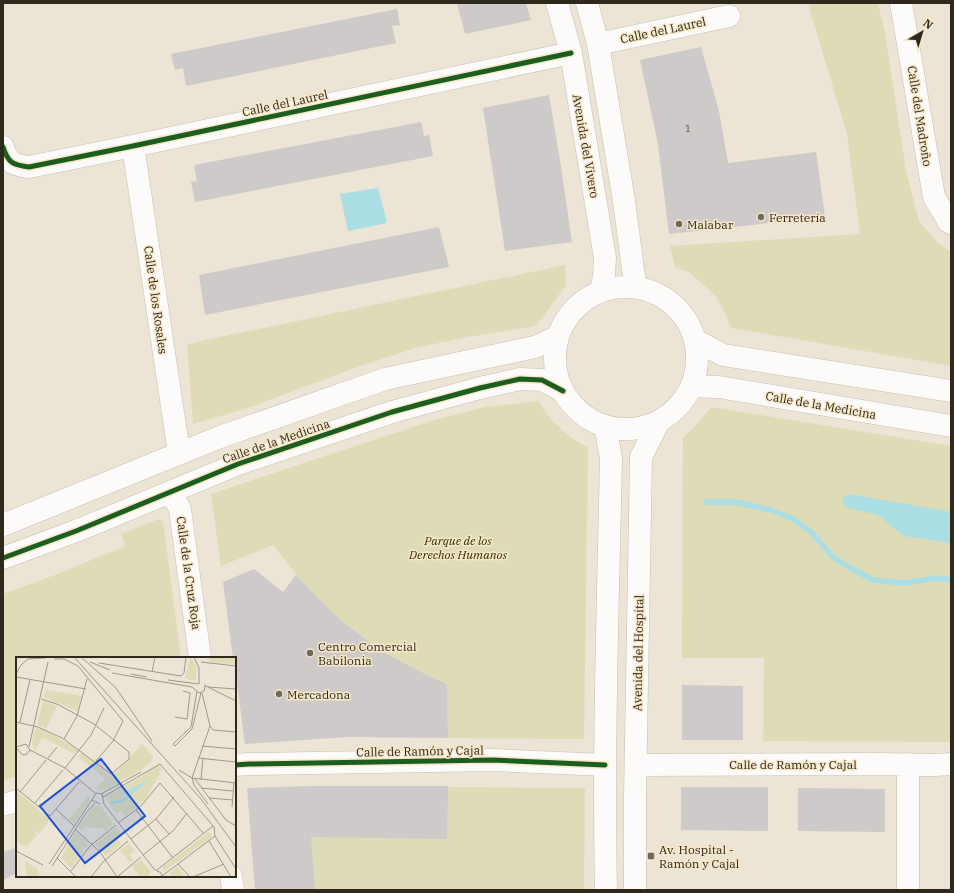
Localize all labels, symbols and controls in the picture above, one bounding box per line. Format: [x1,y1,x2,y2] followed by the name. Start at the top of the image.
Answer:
[902,12,942,52] north arrow
[619,14,708,46] street label: Calle del Laurel
[920,16,936,32] text: N
[905,65,935,168] street label: Calle del Madroño
[241,87,330,119] street label: Calle del Laurel
[569,93,603,199] street label: Avenida del Vivero
[685,122,691,135] house number: 1
[769,210,826,225] place label: Ferretería
[756,212,766,222] marker: Ferretería
[687,217,734,232] place label: Malabar
[674,219,684,229] marker: Malabar
[141,245,171,355] street label: Calle de los Rosales
[764,388,878,422] street label: Calle de la Medicina
[220,415,332,466] street label: Calle de la Medicina
[174,515,204,631] street label: Calle de la Cruz Roja
[408,533,507,562] park label: Parque de los Derechos Humanos
[629,594,647,711] street label: Avenida del Hospital
[318,639,417,668] place label: Centro Comercial Babilonia
[305,648,315,658] marker: Centro Comercial Babilonia
[16,657,236,877] inset map
[287,687,351,702] place label: Mercadona
[274,689,284,699] marker: Mercadona
[356,742,484,760] street label: Calle de Ramón y Cajal
[729,757,857,772] street label: Calle de Ramón y Cajal
[659,842,740,871] place label: Av. Hospital - Ramón y Cajal
[646,851,656,861] marker: Av. Hospital - Ramón y Cajal

